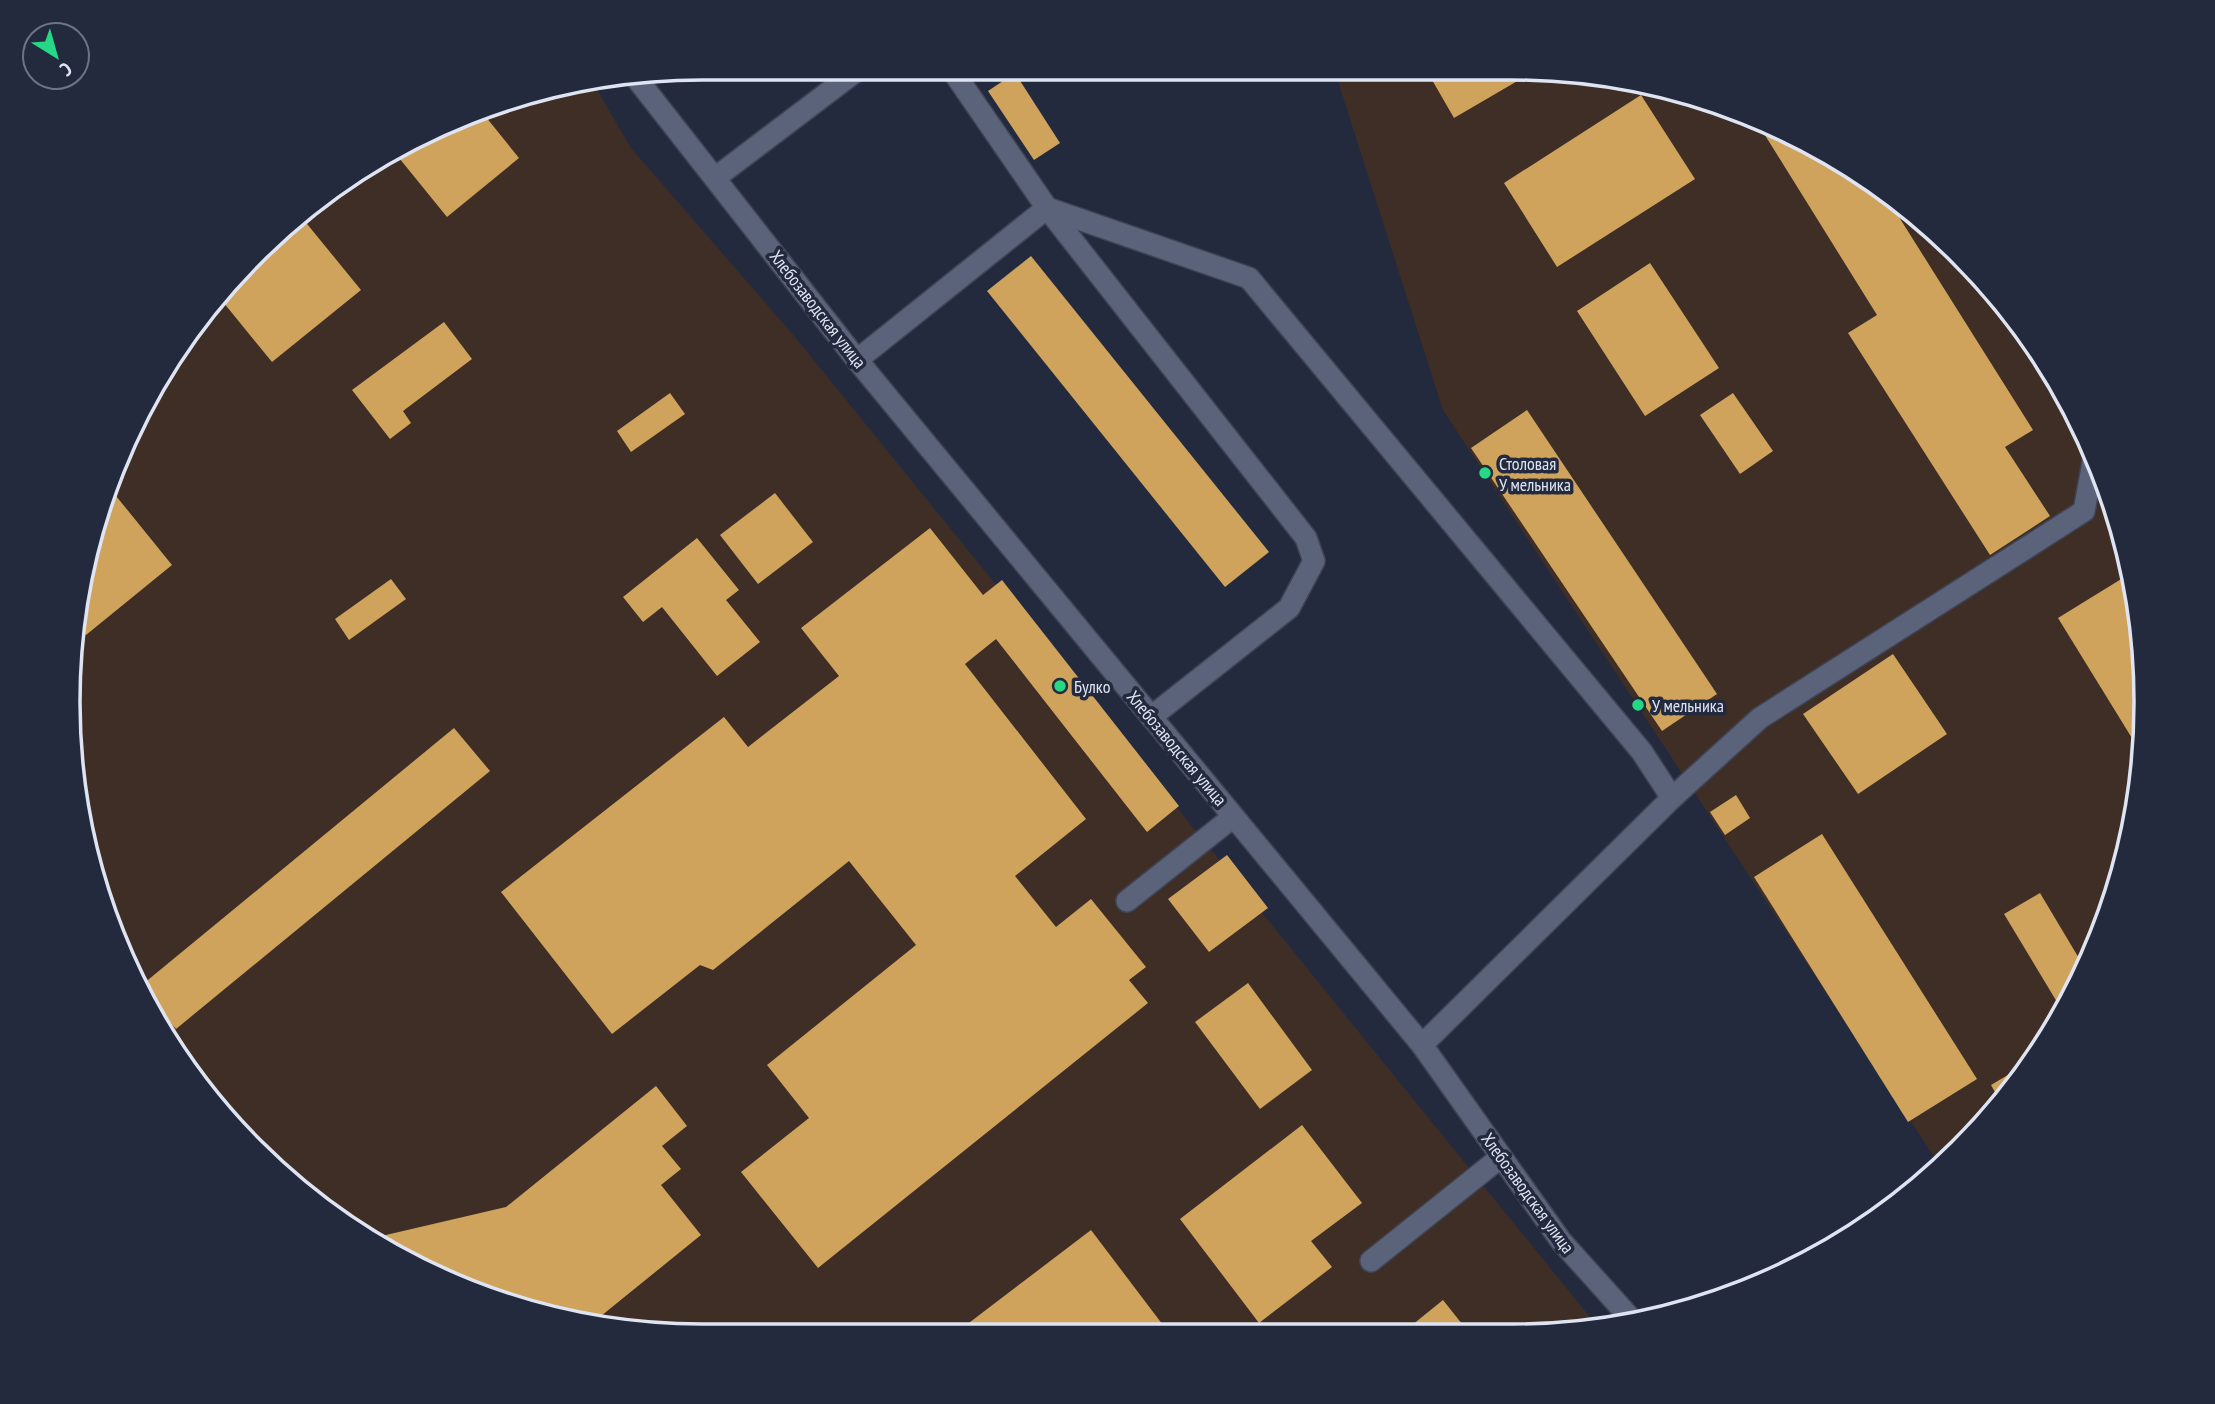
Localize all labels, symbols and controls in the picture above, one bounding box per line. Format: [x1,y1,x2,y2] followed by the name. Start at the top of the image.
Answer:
[21,21,91,91] north arrow
[55,57,77,82] text: С
[765,245,871,373] street label: Хлебозаводская улица
[1499,452,1571,496] place label: Столовая У мельника
[1477,465,1493,481] marker: Столовая У мельника
[1074,675,1111,698] place label: Булко
[1052,678,1068,694] marker: Булко
[1122,686,1232,810] street label: Хлебозаводская улица
[1652,694,1724,717] place label: У мельника
[1630,697,1646,713] marker: У мельника
[1476,1128,1580,1258] street label: Хлебозаводская улица

